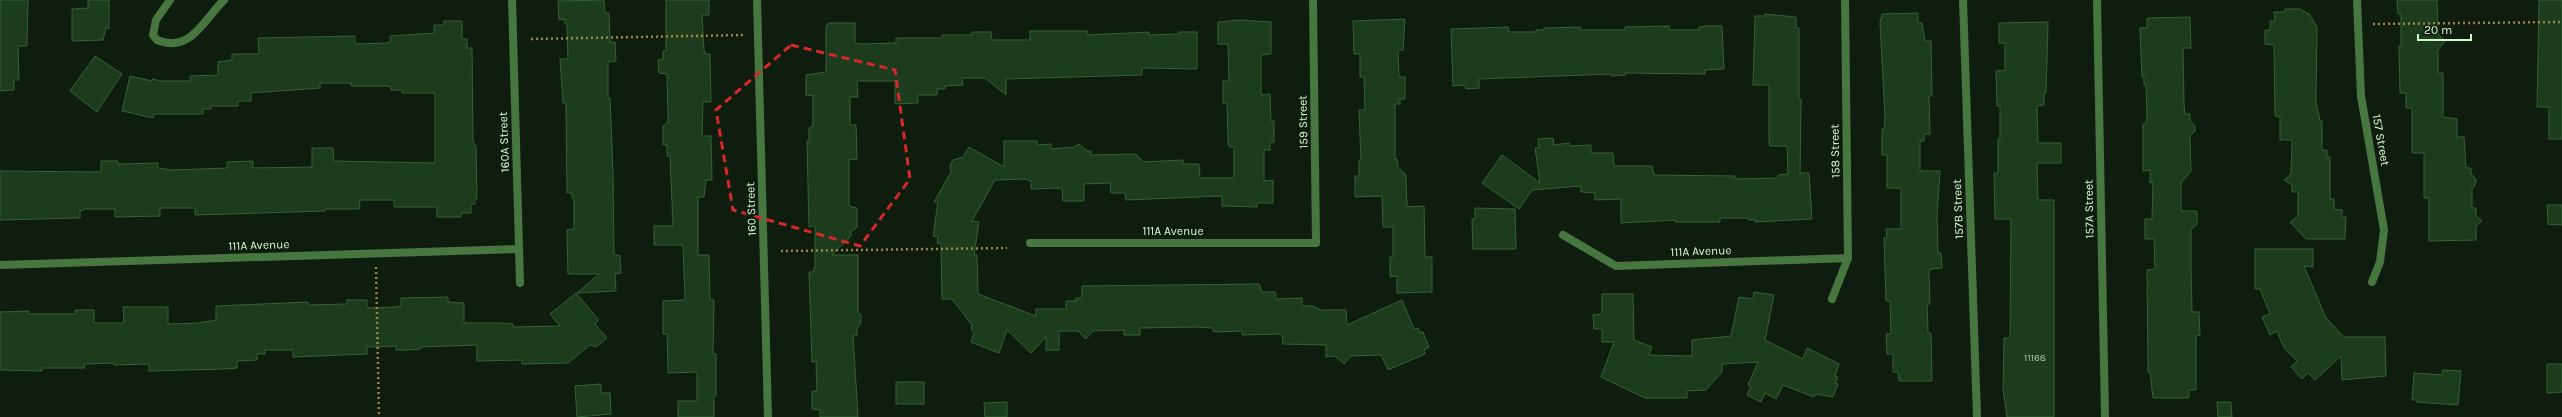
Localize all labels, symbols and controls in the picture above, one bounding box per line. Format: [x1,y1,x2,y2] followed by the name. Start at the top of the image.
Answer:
[2418,16,2471,42] scale bar
[2424,23,2452,37] text: 20 m
[1296,95,1310,149] street label: 159 Street
[496,111,512,173] street label: 160A Street
[2370,113,2393,167] street label: 157 Street
[1828,123,1842,178] street label: 158 Street
[1950,178,1966,239] street label: 157B Street
[2081,179,2097,239] street label: 157A Street
[743,181,759,236] street label: 160 Street
[1142,224,1204,238] street label: 111A Avenue
[228,237,290,253] street label: 111A Avenue
[1670,243,1732,259] street label: 111A Avenue
[2024,352,2046,364] house number: 11168

